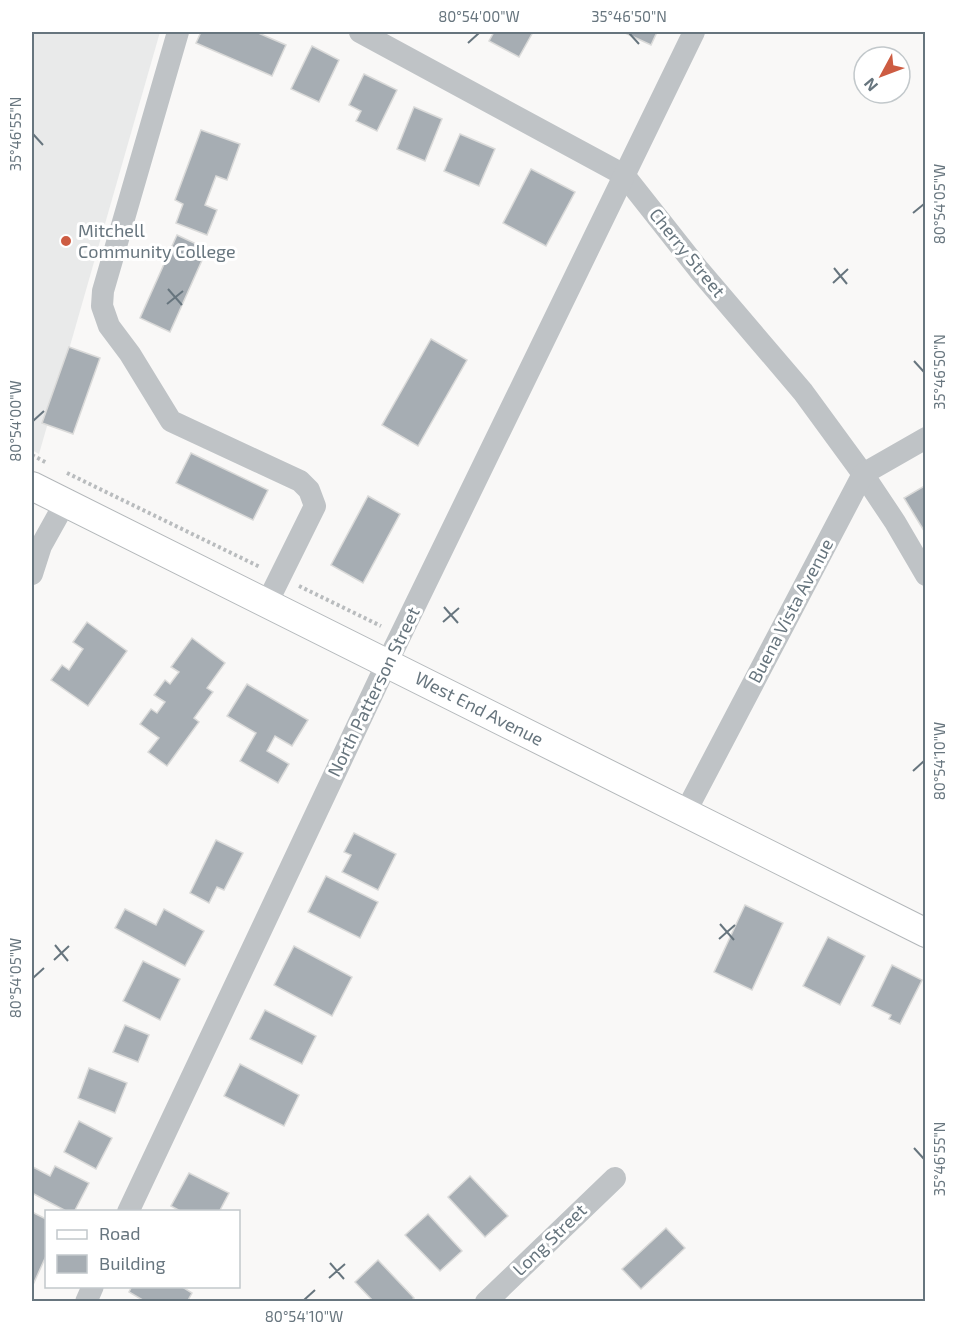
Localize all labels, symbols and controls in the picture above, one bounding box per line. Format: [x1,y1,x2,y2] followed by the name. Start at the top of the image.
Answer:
[438,7,520,25] text: 80°54'00"W
[591,7,667,25] text: 35°46'50"N
[852,45,912,105] north arrow
[859,75,881,96] text: N
[6,97,24,171] text: 35°46'55"N
[930,164,948,244] text: 80°54'05"W
[645,203,730,301] street label: Cherry Street
[78,219,236,262] place label: Mitchell Community College
[59,234,73,248] marker: Mitchell Community College
[930,334,948,410] text: 35°46'50"N
[6,380,24,462] text: 80°54'00"W
[743,535,837,686] street label: Buena Vista Avenue
[322,603,424,780] street label: North Patterson Street
[412,666,547,750] street label: West End Avenue
[930,722,948,800] text: 80°54'10"W
[6,938,24,1018] text: 80°54'05"W
[930,1122,948,1196] text: 35°46'55"N
[508,1199,591,1280] street label: Long Street
[45,1210,240,1288] legend
[99,1222,140,1244] text: Road
[99,1252,166,1274] text: Building
[265,1307,343,1325] text: 80°54'10"W

